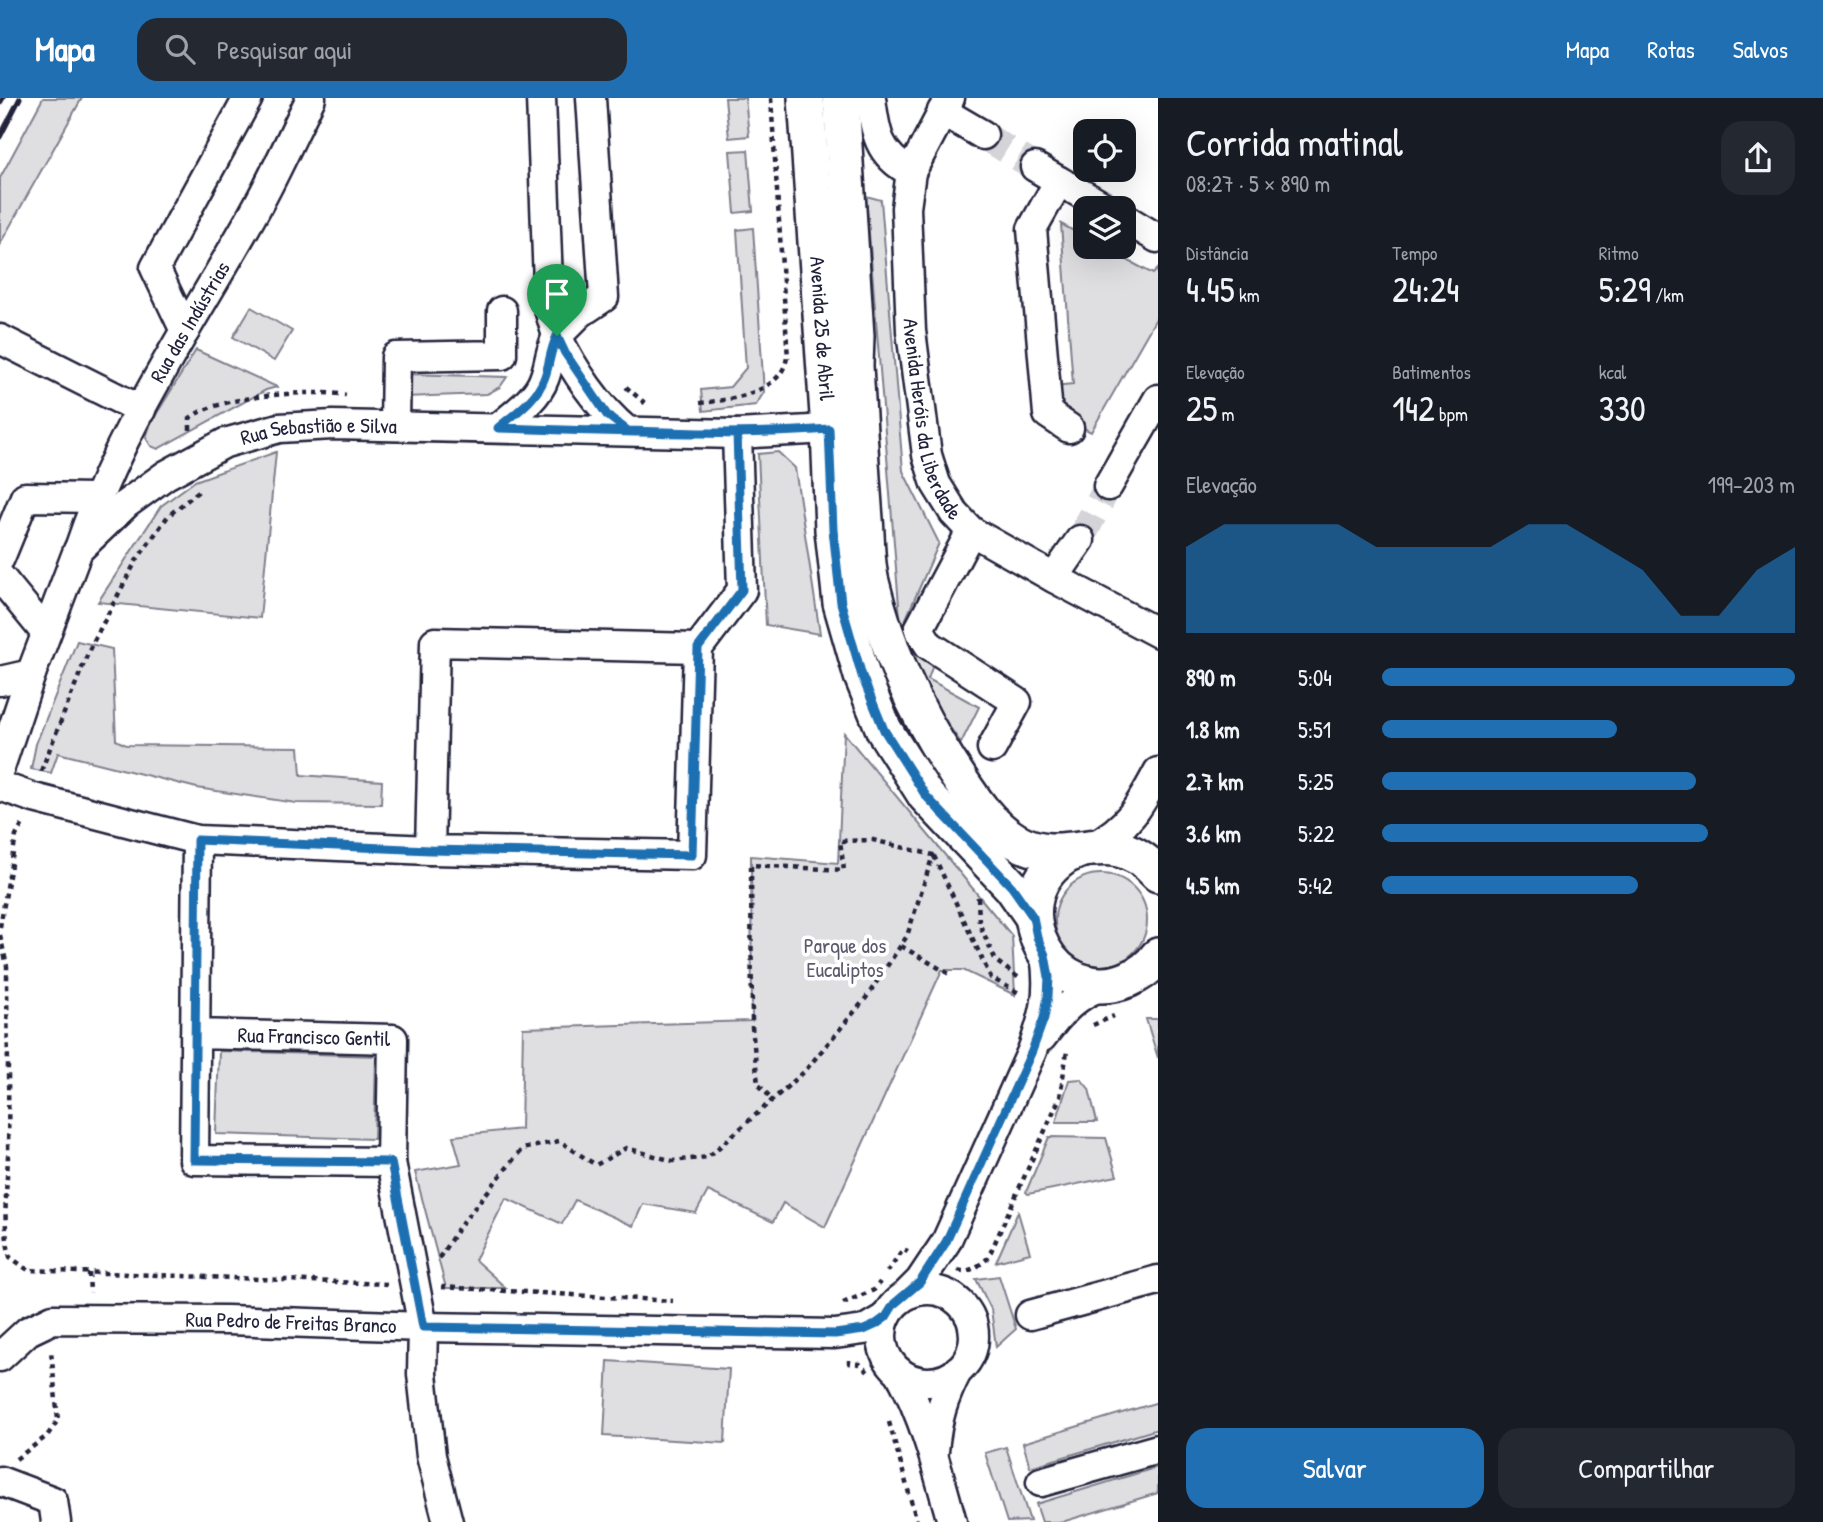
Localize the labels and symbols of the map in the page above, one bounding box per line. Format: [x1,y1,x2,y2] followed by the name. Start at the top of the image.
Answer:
[803,255,842,402] street label: Avenida 25 de Abril
[143,256,237,388] street label: Rua das Indústrias
[527,264,587,336] pin
[897,318,968,526] street label: Avenida Heróis da Liberdade
[237,410,397,452] street label: Rua Sebastião e Silva
[804,931,886,984] park label: Parque dos Eucaliptos
[237,1020,391,1053] street label: Rua Francisco Gentil
[185,1305,397,1340] street label: Rua Pedro de Freitas Branco

